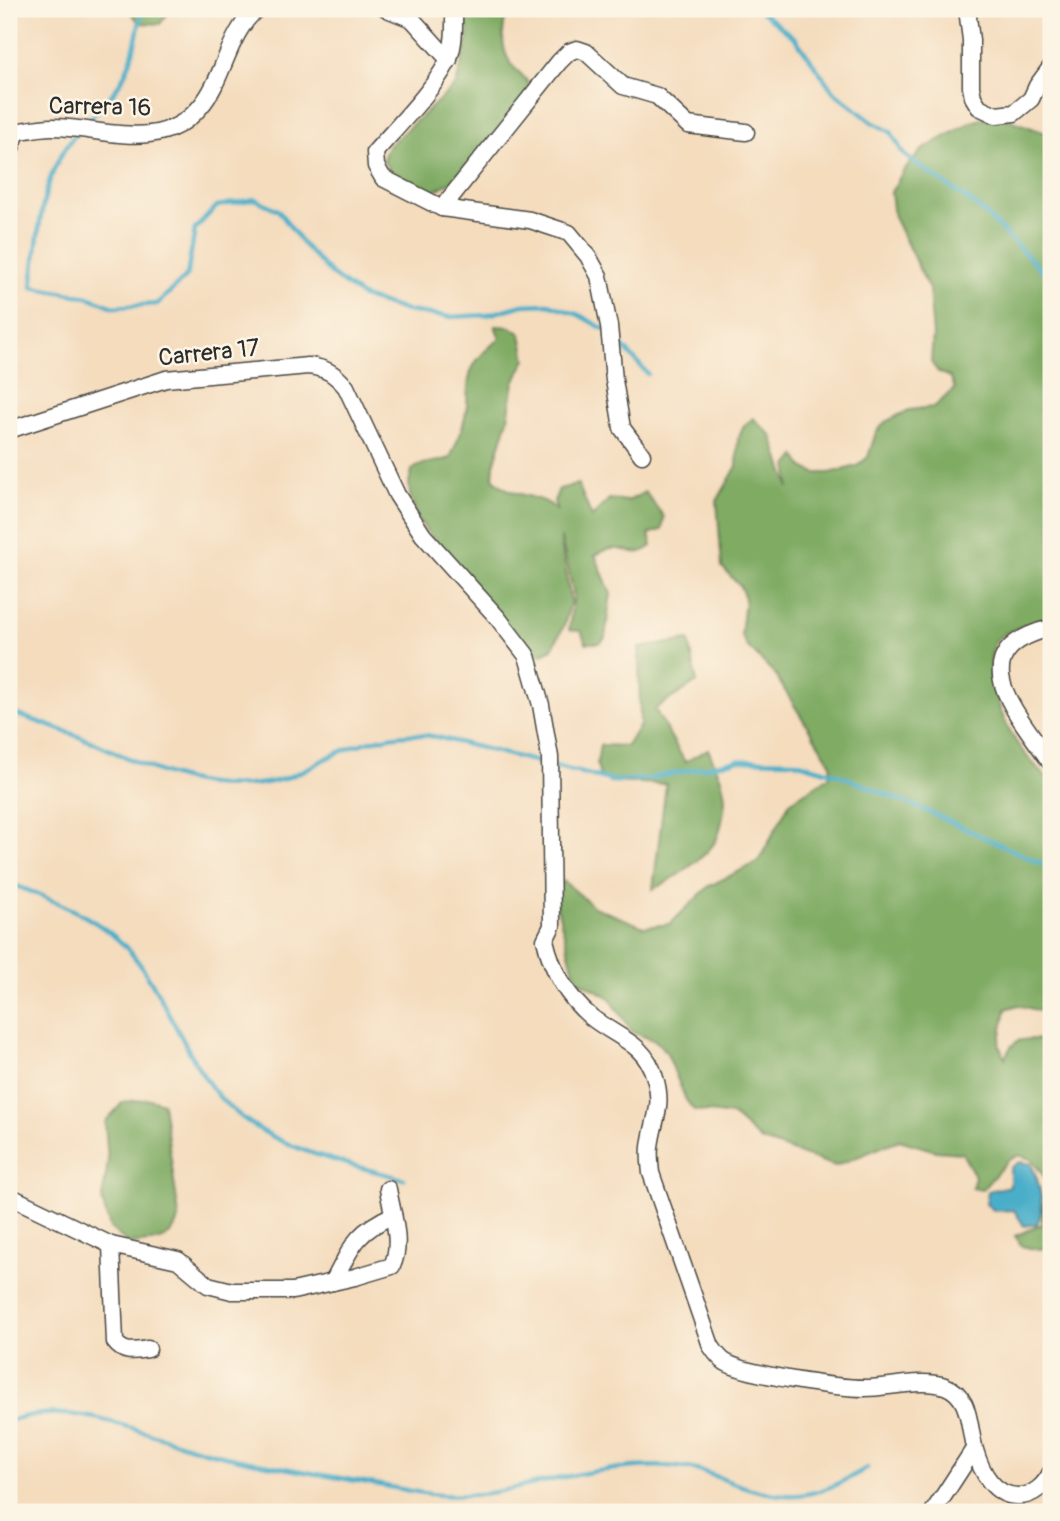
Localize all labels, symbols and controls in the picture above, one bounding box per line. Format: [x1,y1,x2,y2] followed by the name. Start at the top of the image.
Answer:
[48,92,152,122] street label: Carrera 16
[157,333,261,373] street label: Carrera 17

